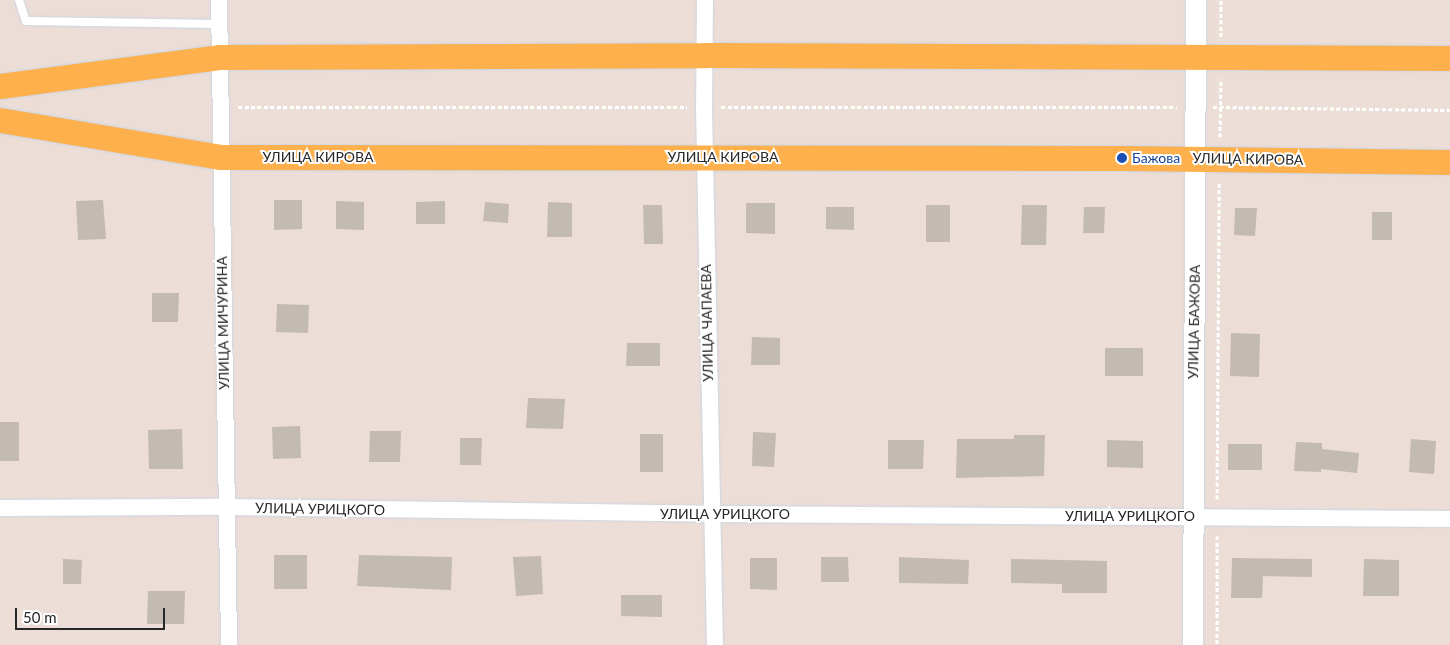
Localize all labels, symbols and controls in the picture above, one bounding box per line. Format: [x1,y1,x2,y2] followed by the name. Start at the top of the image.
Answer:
[263,149,373,165] street label: УЛИЦА КИРОВА
[668,149,778,165] street label: УЛИЦА КИРОВА
[1132,150,1180,166] place label: Бажова
[1192,150,1304,168] street label: УЛИЦА КИРОВА
[1116,152,1128,164] marker: Бажова
[213,256,233,390] street label: УЛИЦА МИЧУРИНА
[698,264,716,382] street label: УЛИЦА ЧАПАЕВА
[1185,265,1203,379] street label: УЛИЦА БАЖОВА
[255,499,385,519] street label: УЛИЦА УРИЦКОГО
[660,506,790,522] street label: УЛИЦА УРИЦКОГО
[1065,508,1195,524] street label: УЛИЦА УРИЦКОГО
[18,598,168,630] scale bar
[23,608,57,626] text: 50 m

